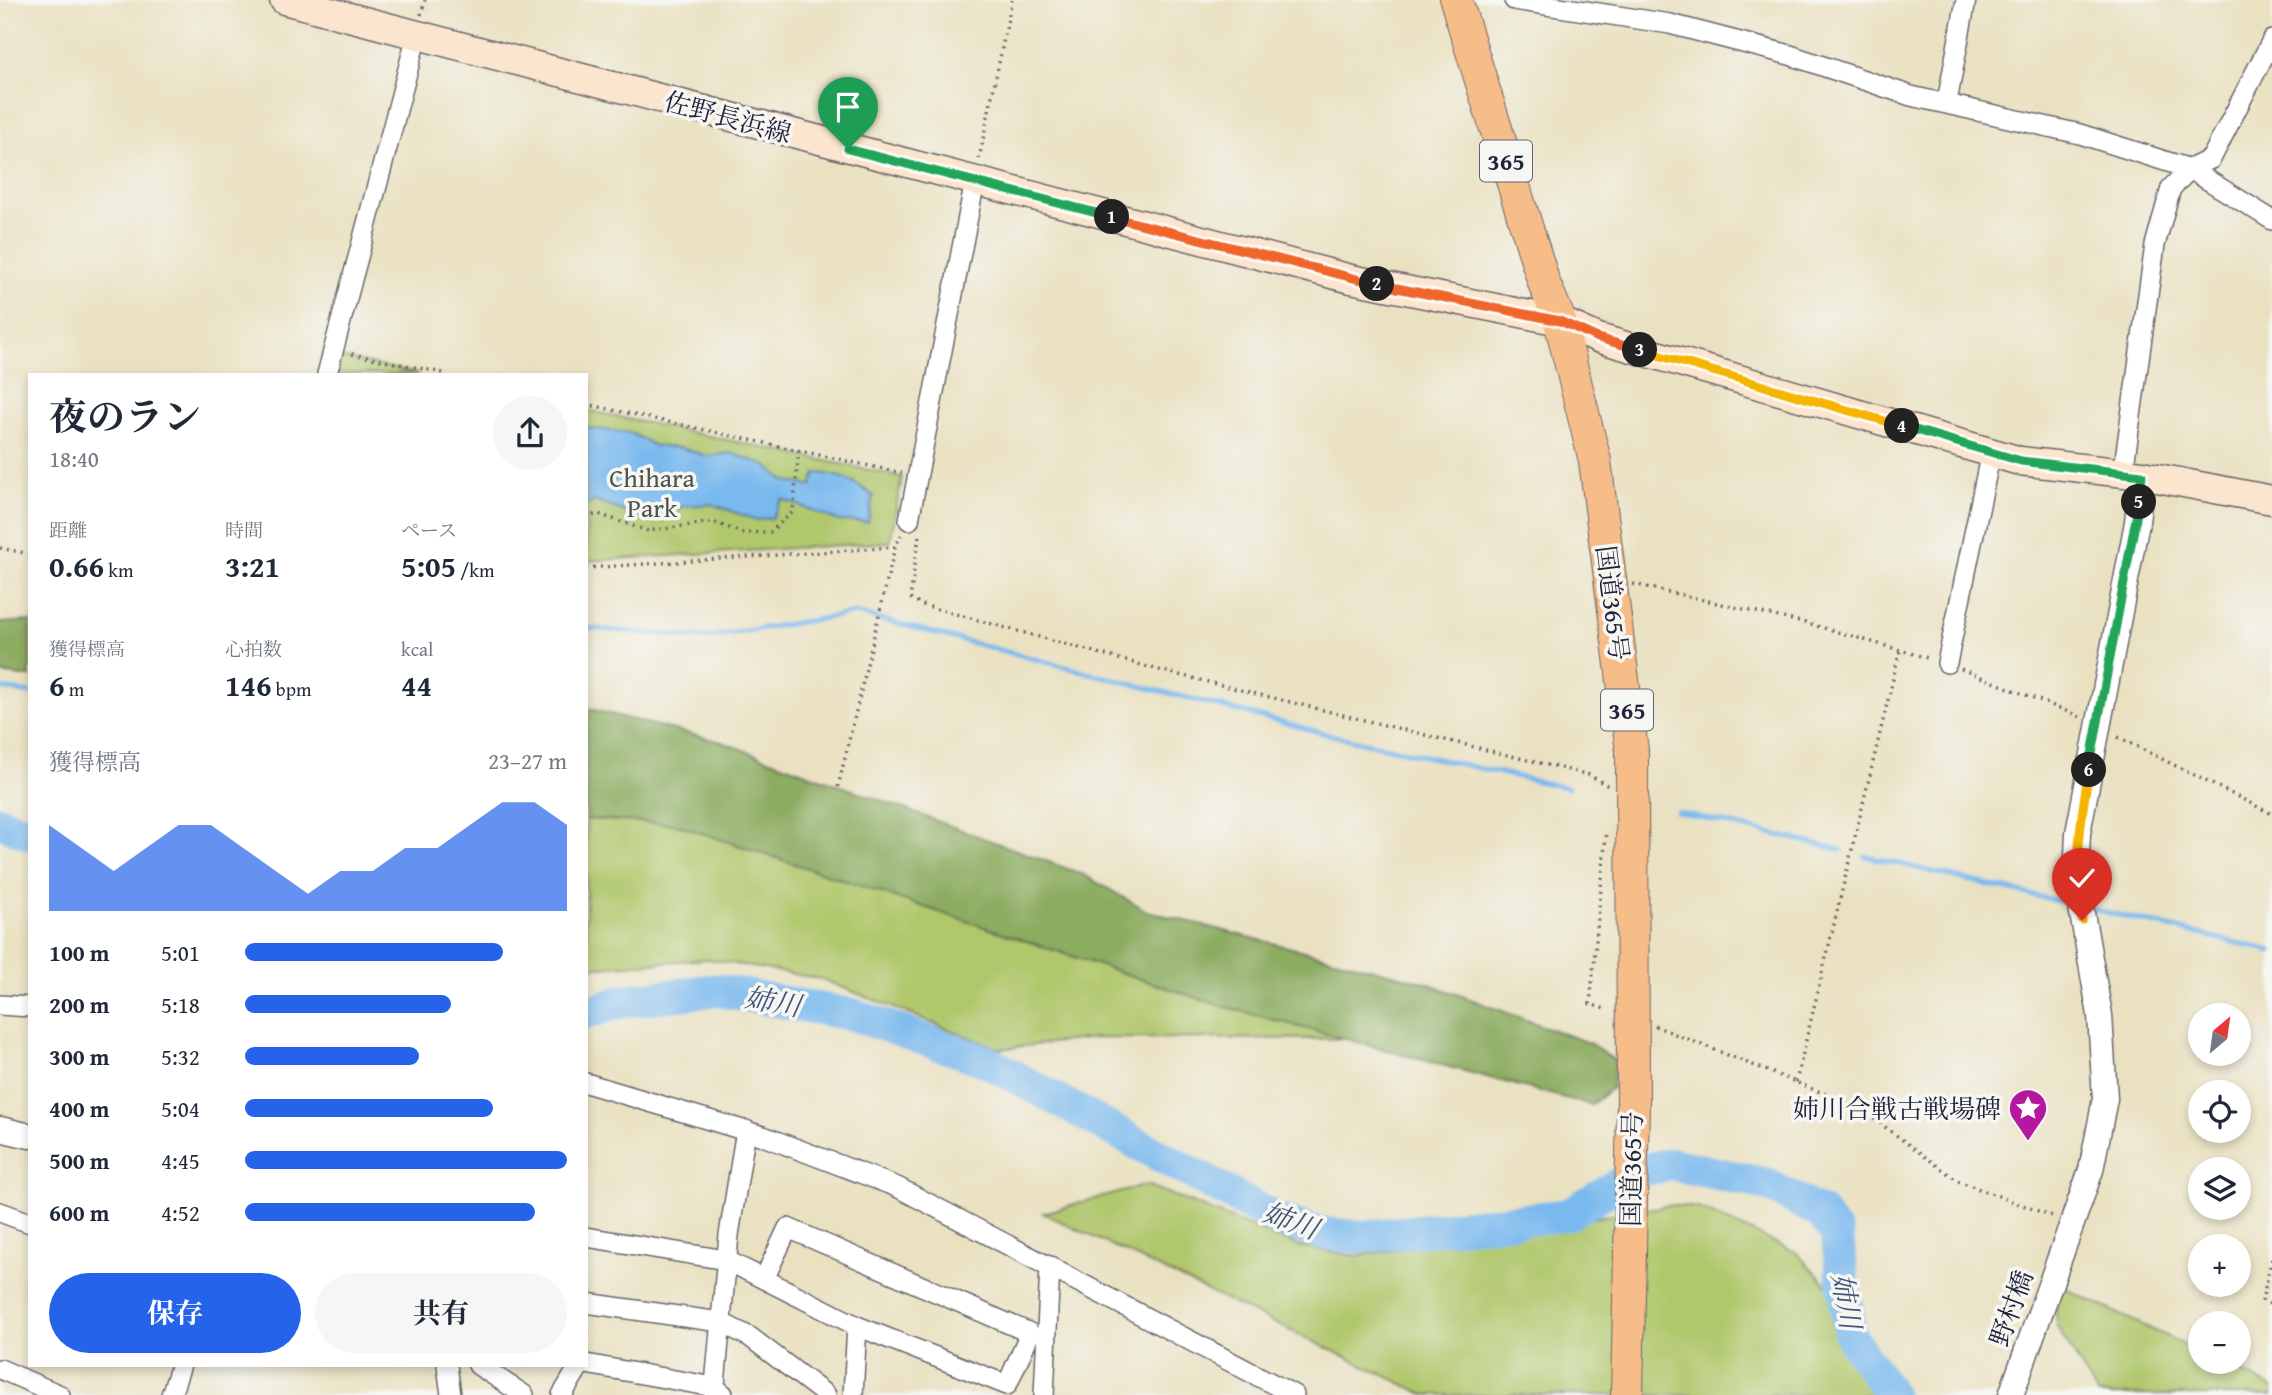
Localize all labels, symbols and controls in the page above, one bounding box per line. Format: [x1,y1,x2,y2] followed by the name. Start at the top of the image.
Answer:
[818,77,878,149] pin
[660,81,796,153] street label: 佐野長浜線
[829,88,867,126] icon: arrive
[1480,140,1532,182] road number: 365
[1094,200,1130,234] pin: 1
[1107,202,1116,230] text: 1
[1360,266,1394,302] pin: 2
[1372,269,1381,297] text: 2
[1622,332,1658,368] pin: 3
[1635,335,1644,363] text: 3
[49,388,201,444] text: 夜のラン
[493,396,567,470] button: share
[1884,408,1920,444] pin: 4
[1897,411,1906,439] text: 4
[49,442,99,475] text: 18:40
[609,458,696,527] park label: Chihara Park
[2122,484,2156,520] pin: 5
[2134,487,2143,515] text: 5
[49,516,87,544] text: 距離
[225,516,263,544] text: 時間
[401,516,457,544] text: ペース
[1587,543,1639,663] street label: 国道365号
[49,544,104,588] text: 0.66
[225,544,280,588] text: 3:21
[401,544,456,588] text: 5:05
[104,556,133,584] text: km
[456,556,494,584] text: /km
[49,635,125,663] text: 獲得標高
[225,635,282,663] text: 心拍数
[401,635,433,663] text: kcal
[49,663,65,707] text: 6
[225,663,272,707] text: 146
[401,663,432,707] text: 44
[65,675,84,703] text: m
[272,675,311,703] text: bpm
[1601,690,1653,730] road number: 365
[488,744,567,777] text: 23–27 m
[49,745,141,778] text: 獲得標高
[2072,752,2106,788] pin: 6
[2084,755,2093,783] text: 6
[2052,848,2112,920] pin
[2063,859,2101,897] icon: check
[49,936,110,969] text: 100 m
[161,936,200,969] text: 5:01
[742,976,807,1027] water label: 姉川
[49,988,110,1021] text: 200 m
[161,988,200,1021] text: 5:18
[2188,1003,2250,1066] north arrow
[2188,1003,2251,1374] map controls
[49,1040,110,1073] text: 300 m
[161,1040,200,1073] text: 5:32
[2188,1080,2251,1143] button: locate
[2007,1087,2049,1142] place icon: 姉川合戦古戦場碑
[1793,1089,2001,1128] place label: 姉川合戦古戦場碑
[49,1092,110,1125] text: 400 m
[161,1092,200,1125] text: 5:04
[1610,1111,1652,1227] street label: 国道365号
[49,1144,110,1177] text: 500 m
[161,1144,200,1177] text: 4:45
[2188,1157,2251,1220] button: layers
[1258,1191,1327,1250] water label: 姉川
[49,1196,110,1229] text: 600 m
[161,1196,200,1229] text: 4:52
[2188,1234,2251,1297] button: +
[1979,1265,2043,1351] street label: 野村橋
[1822,1270,1873,1335] water label: 姉川
[49,1273,301,1353] button: 保存
[315,1273,567,1353] button: 共有
[2188,1311,2251,1374] button: −

